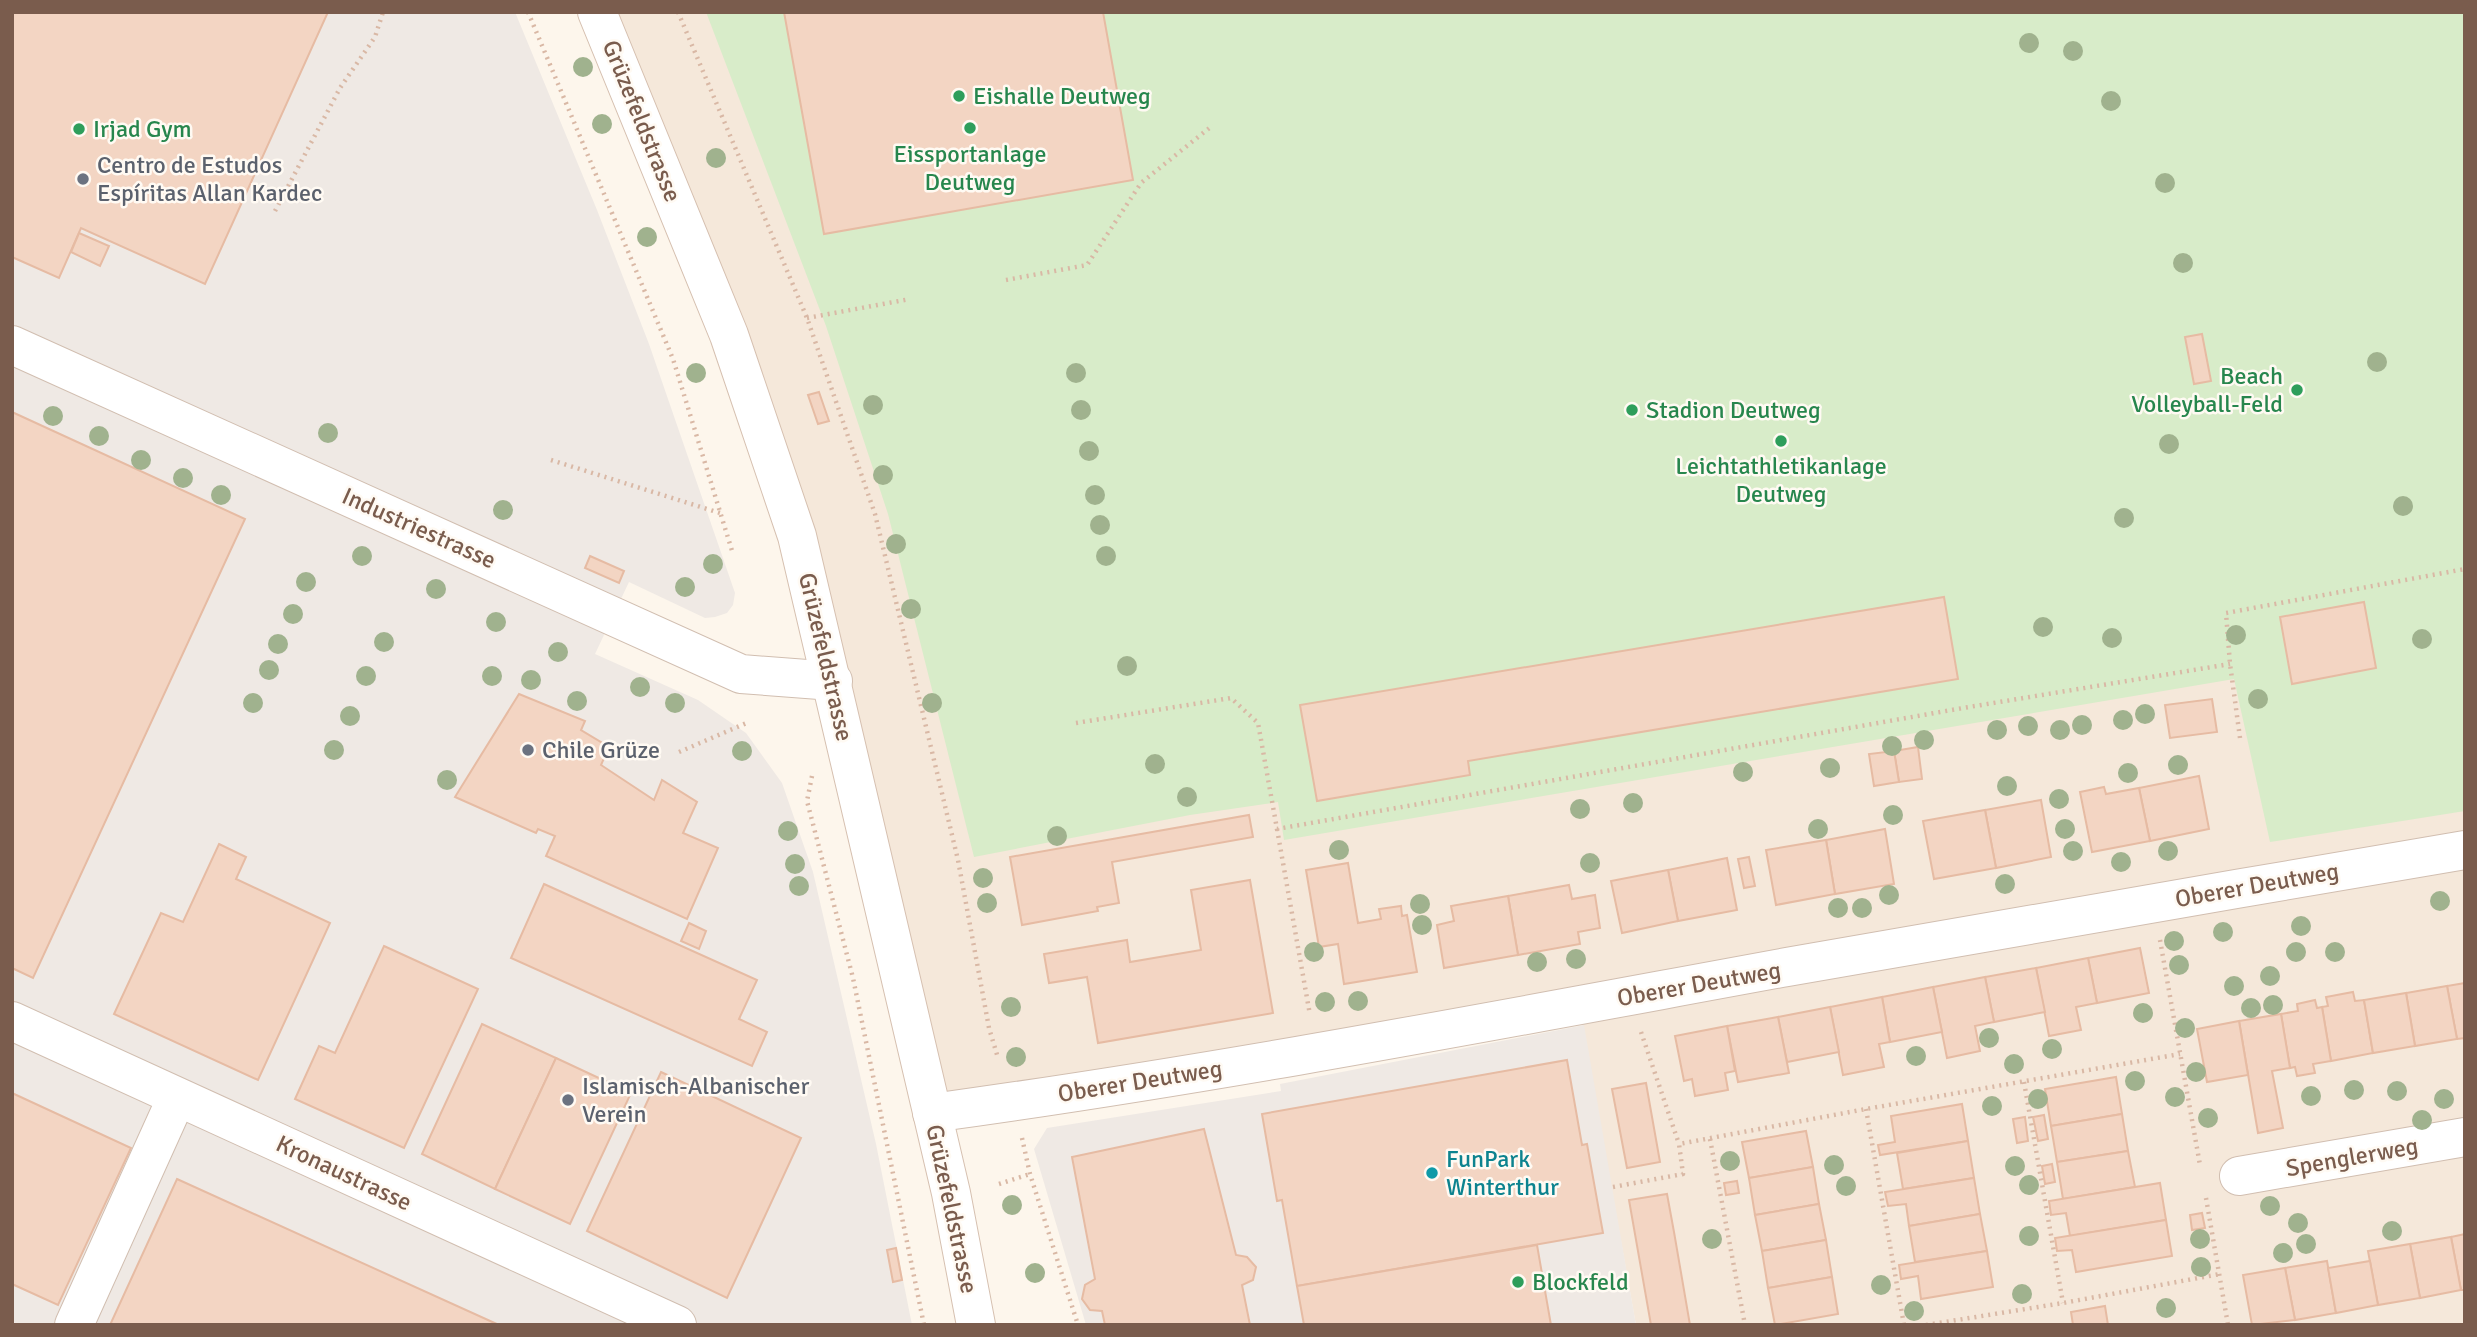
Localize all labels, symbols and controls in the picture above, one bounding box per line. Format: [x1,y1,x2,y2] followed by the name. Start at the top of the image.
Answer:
[596,36,688,206] street label: Grüzefeldstrasse
[973,81,1151,111] place label: Eishalle Deutweg
[951,88,967,104] marker: Eishalle Deutweg
[93,114,192,144] place label: Irjad Gym
[962,120,978,136] marker: Eissportanlage Deutweg
[71,121,87,137] marker: Irjad Gym
[893,139,1047,197] place label: Eissportanlage Deutweg
[97,150,322,208] place label: Centro de Estudos Espíritas Allan Kardec
[75,171,91,187] marker: Centro de Estudos Espíritas Allan Kardec
[2131,361,2283,419] place label: Beach Volleyball-Feld
[2289,382,2305,398] marker: Beach Volleyball-Feld
[1646,395,1821,425] place label: Stadion Deutweg
[1624,402,1640,418] marker: Stadion Deutweg
[1773,433,1789,449] marker: Leichtathletikanlage Deutweg
[1675,451,1887,509] place label: Leichtathletikanlage Deutweg
[337,481,501,575] street label: Industriestrasse
[792,570,860,744] street label: Grüzefeldstrasse
[542,735,660,765] place label: Chile Grüze
[520,742,536,758] marker: Chile Grüze
[2173,856,2341,914] street label: Oberer Deutweg
[1615,955,1783,1013] street label: Oberer Deutweg
[1056,1053,1224,1109] street label: Oberer Deutweg
[582,1071,810,1129] place label: Islamisch-Albanischer Verein
[560,1092,576,1108] marker: Islamisch-Albanischer Verein
[919,1122,985,1296] street label: Grüzefeldstrasse
[271,1128,417,1218] street label: Kronaustrasse
[2284,1131,2420,1183] street label: Spenglerweg
[1446,1144,1559,1202] place label: FunPark Winterthur
[1424,1165,1440,1181] marker: FunPark Winterthur
[1532,1267,1629,1297] place label: Blockfeld
[1510,1274,1526,1290] marker: Blockfeld

